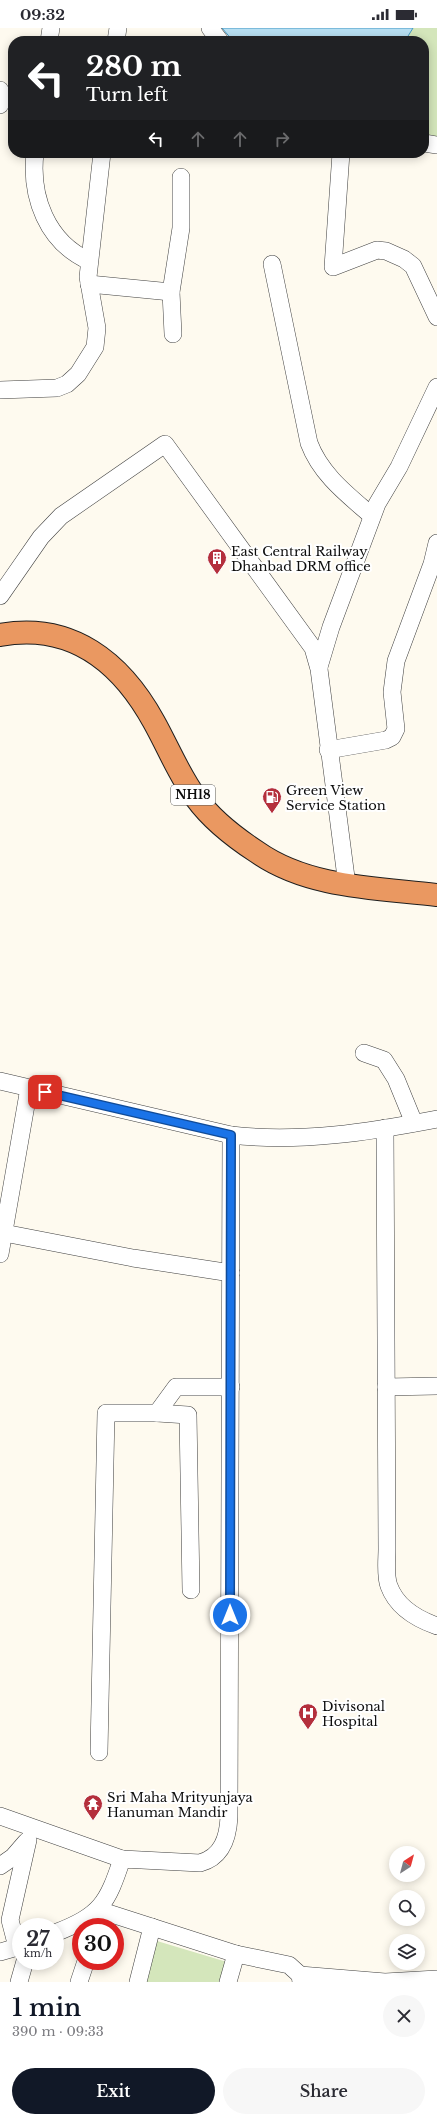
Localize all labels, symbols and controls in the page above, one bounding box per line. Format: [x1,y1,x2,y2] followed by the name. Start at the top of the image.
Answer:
[20,5,65,24] text: 09:32
[86,49,182,84] text: 280 m
[20,52,72,104] icon: left
[86,84,168,106] text: Turn left
[145,128,167,150] icon: left
[187,128,209,150] icon: ahead
[229,128,251,150] icon: ahead
[271,128,293,150] icon: right
[231,543,371,575] place label: East Central Railway Dhanbad DRM office
[206,547,228,575] building icon: East Central Railway Dhanbad DRM office
[286,782,386,814] place label: Green View Service Station
[171,785,215,805] road number: NH18
[261,786,283,814] fuel station icon: Green View Service Station
[28,1075,62,1109] pin
[34,1081,56,1103] icon: arrive
[209,1594,251,1636] position arrow
[322,1698,385,1730] place label: Divisonal Hospital
[297,1702,319,1730] hospital icon: Divisonal Hospital
[107,1789,254,1821] place label: Sri Maha Mrityunjaya Hanuman Mandir
[82,1793,104,1821] temple icon: Sri Maha Mrityunjaya Hanuman Mandir
[389,1846,425,1882] north arrow
[389,1846,425,1970] map controls
[389,1890,425,1926] button: search
[72,1918,124,1970] speed limit sign: 30
[26,1927,50,1951] text: 27
[389,1934,425,1970] button: layers
[24,1947,52,1960] text: km/h
[12,1993,81,2022] text: 1 min
[383,1995,425,2037] button: close
[12,2023,104,2040] text: 390 m · 09:33
[12,2068,215,2114] button: Exit
[223,2068,425,2114] button: Share

